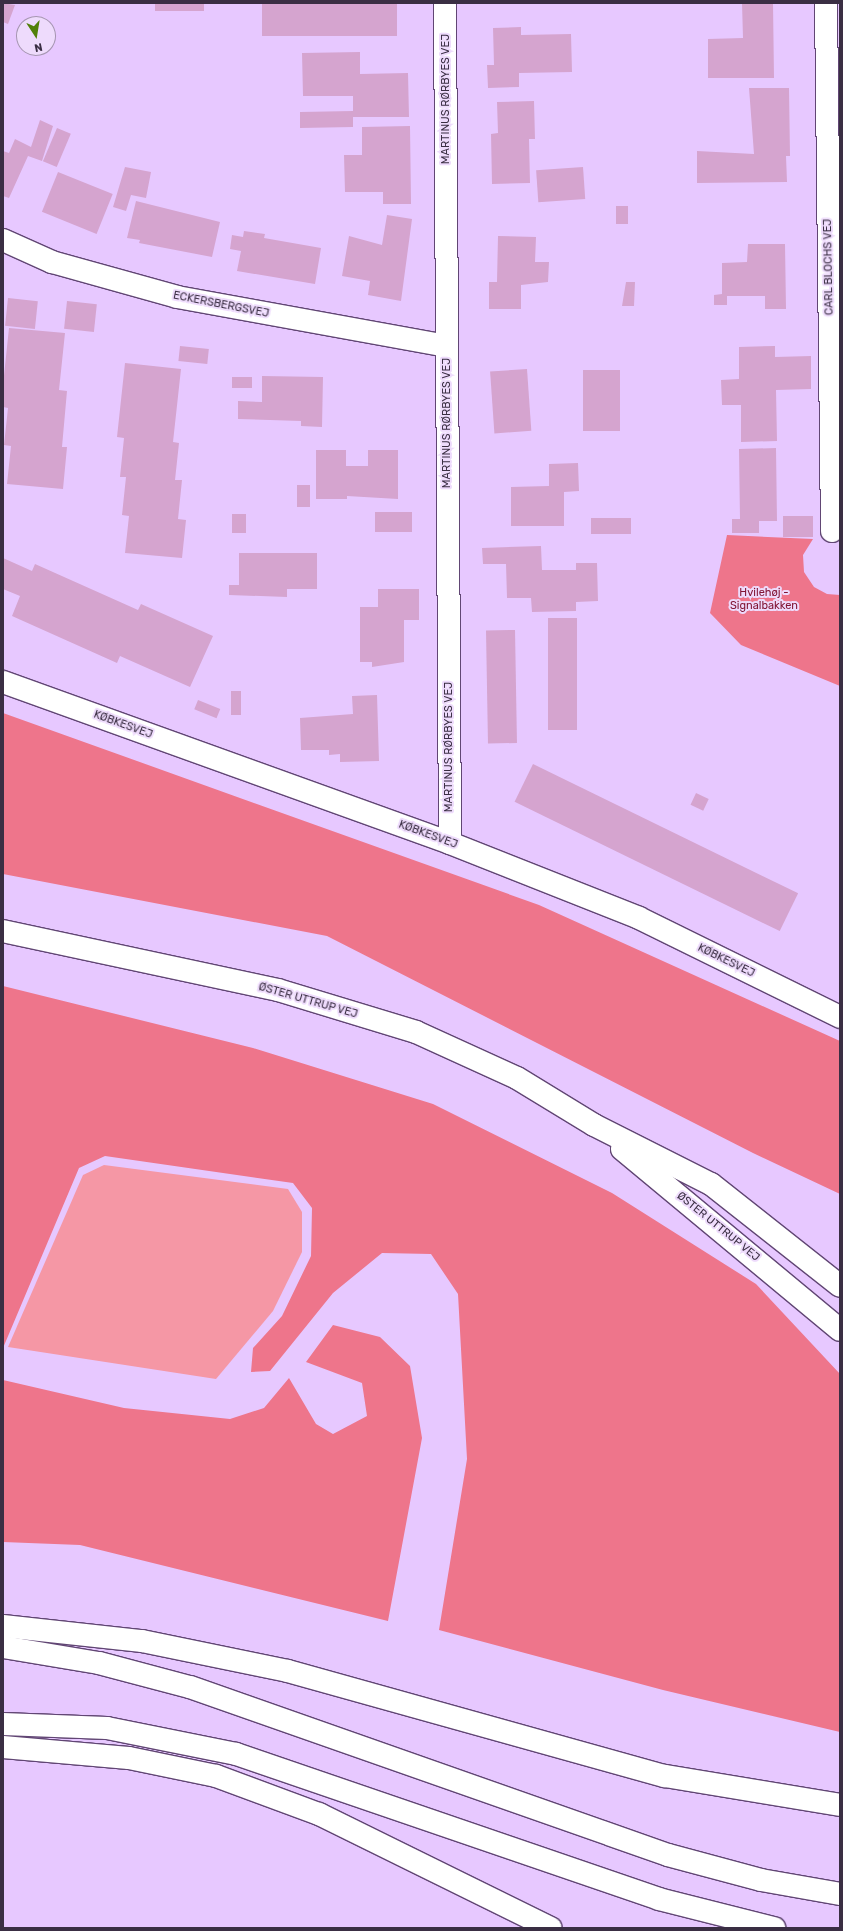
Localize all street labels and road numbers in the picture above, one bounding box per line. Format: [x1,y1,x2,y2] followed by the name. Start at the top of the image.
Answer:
[439,34,453,164] street label: MARTINUS RØRBYES VEJ
[822,218,836,316] street label: CARL BLOCHS VEJ
[172,289,270,321] street label: ECKERSBERGSVEJ
[440,358,454,488] street label: MARTINUS RØRBYES VEJ
[442,682,456,812] street label: MARTINUS RØRBYES VEJ
[92,708,154,742] street label: KØBKESVEJ
[397,818,459,852] street label: KØBKESVEJ
[695,942,757,980] street label: KØBKESVEJ
[257,980,359,1022] street label: ØSTER UTTRUP VEJ
[674,1189,762,1265] street label: ØSTER UTTRUP VEJ

